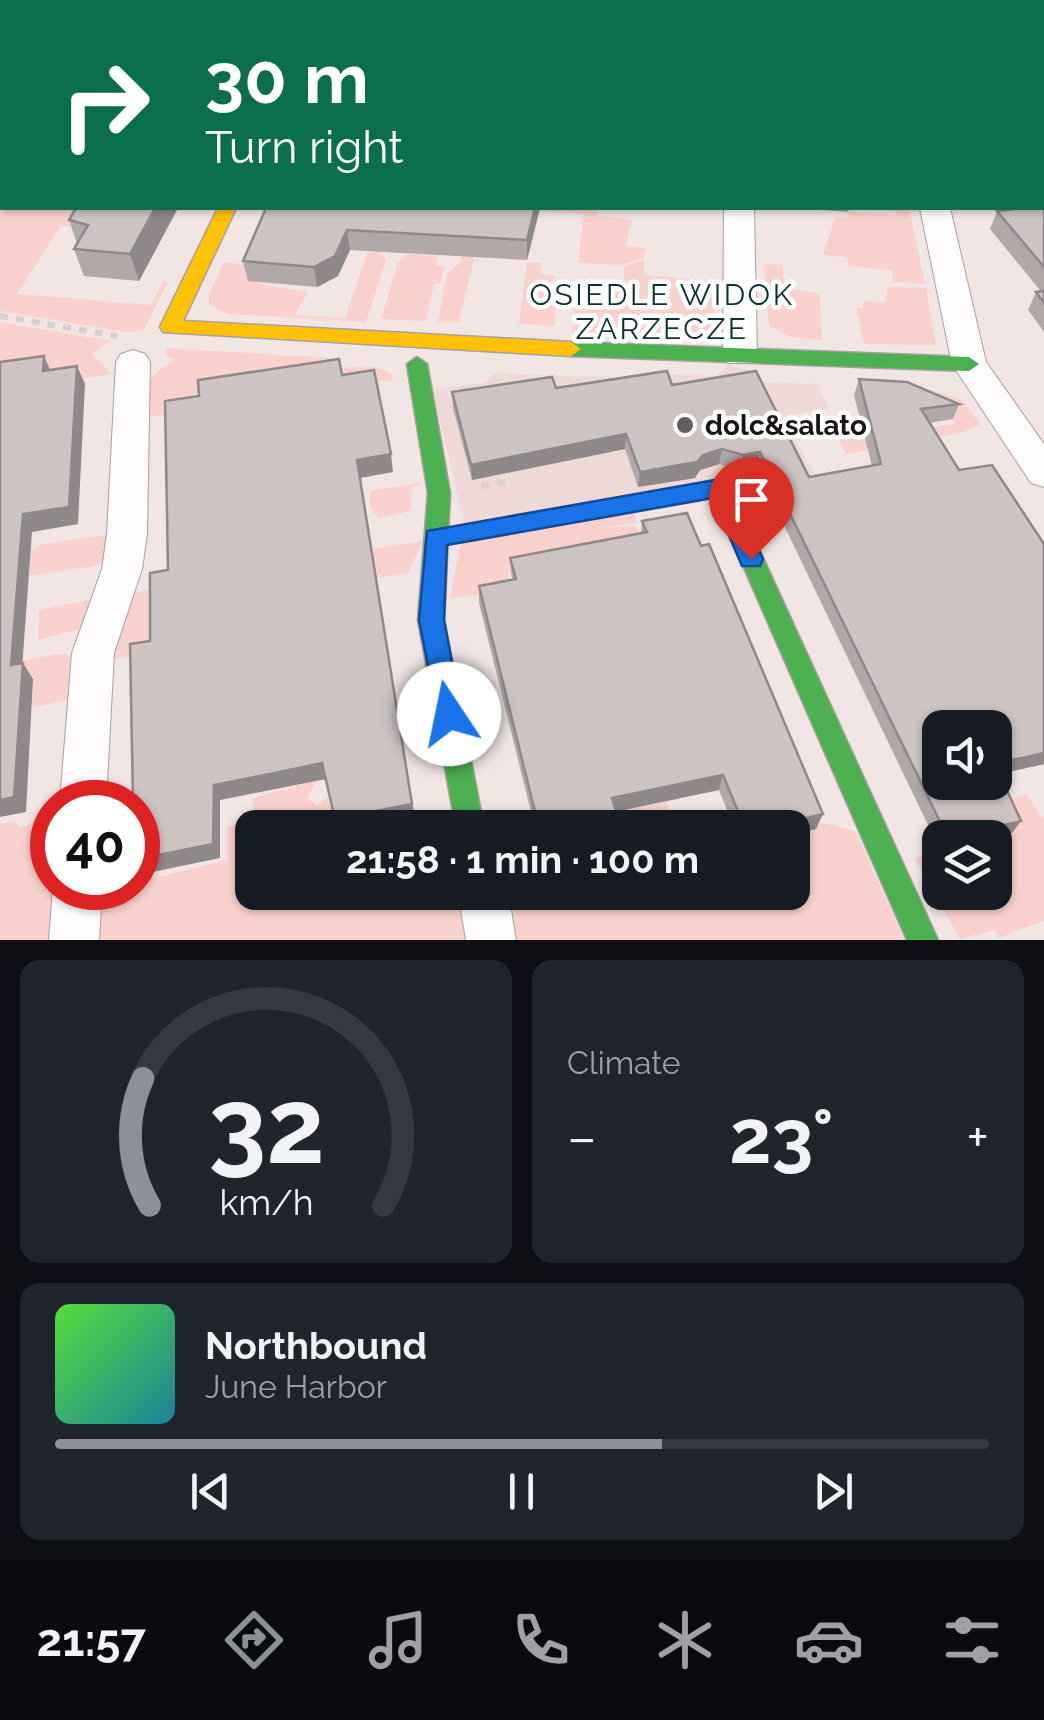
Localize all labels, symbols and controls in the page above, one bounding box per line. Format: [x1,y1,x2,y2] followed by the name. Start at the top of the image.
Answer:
[205,37,369,119] text: 30 m
[40,40,170,170] icon: right
[205,121,403,174] text: Turn right
[530,277,794,346] district label: OSIEDLE WIDOK ZARZECZE
[705,409,867,442] place label: dolc&salato
[674,414,696,436] marker: dolc&salato
[709,457,794,560] pin
[724,472,779,527] icon: arrive
[397,662,501,766] position arrow
[922,710,1012,910] map controls
[922,710,1012,800] button: sound
[30,780,160,910] speed limit sign: 40
[922,820,1012,910] button: layers
[346,837,699,882] text: 21:58 · 1 min · 100 m
[567,1044,681,1081] text: Climate
[208,1065,324,1187] text: 32
[729,1092,834,1181] text: 23°
[567,1105,597,1170] text: −
[966,1105,989,1170] text: +
[219,1181,313,1223] text: km/h
[205,1323,427,1368] text: Northbound
[205,1368,387,1405] text: June Harbor
[183,1464,238,1519] icon: previous
[494,1464,549,1519] icon: pause
[806,1464,861,1519] icon: next
[219,1605,289,1675] icon: directions
[363,1605,433,1675] icon: music
[506,1605,576,1675] icon: phone
[650,1605,720,1675] icon: climate
[794,1605,864,1675] icon: car
[937,1605,1007,1675] icon: filters
[37,1614,146,1667] text: 21:57

